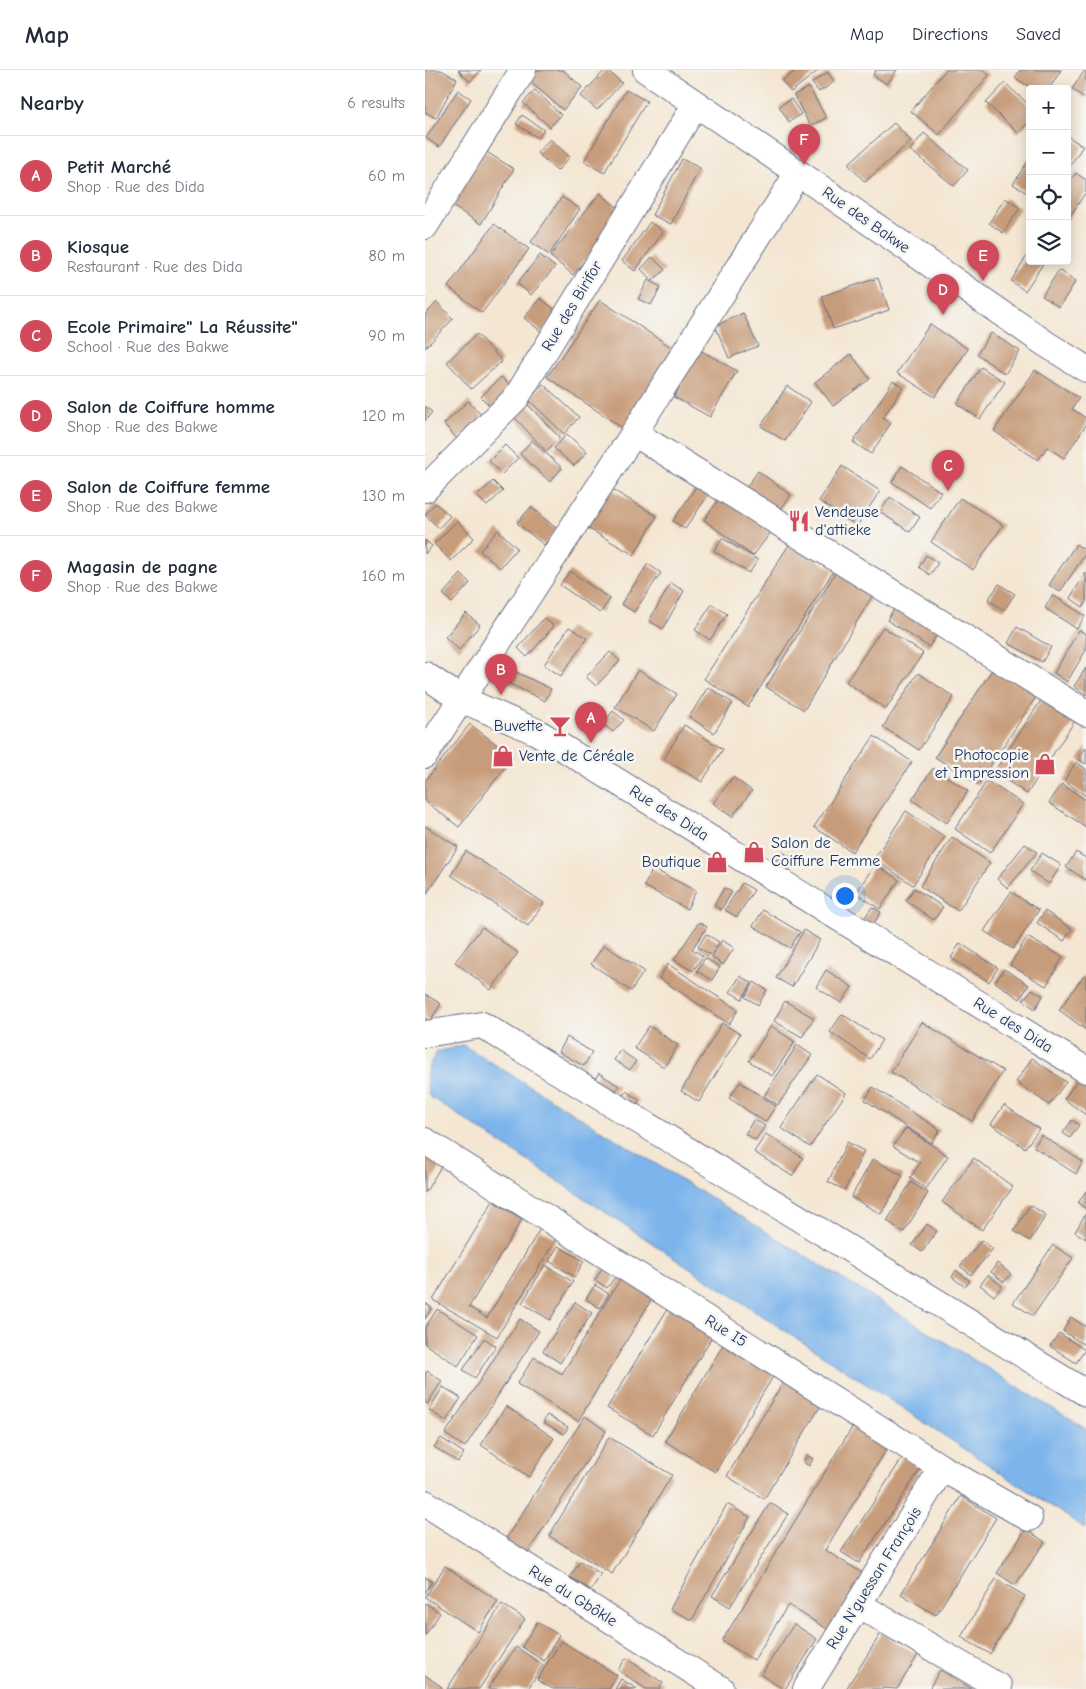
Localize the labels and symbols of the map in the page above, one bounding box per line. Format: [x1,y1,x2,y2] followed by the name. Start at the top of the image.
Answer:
[788,124,820,165] pin: F
[819,183,913,257] street label: Rue des Bakwe
[967,240,999,281] pin: E
[538,257,606,354] street label: Rue des Birifor
[927,274,959,315] pin: D
[932,450,964,491] pin: C
[815,503,879,539] place label: Vendeuse d'attieke
[786,508,812,534] restaurant icon: Vendeuse d'attieke
[485,654,517,695] pin: B
[575,702,607,743] pin: A
[547,713,573,739] bar icon: Buvette
[494,717,543,735] place label: Buvette
[490,743,516,769] shop icon: Vente de Céréale
[935,746,1029,782] place label: Photocopie et Impression
[519,747,634,765] place label: Vente de Céréale
[1032,751,1058,777] shop icon: Photocopie et Impression
[626,782,712,844] street label: Rue des Dida
[771,834,880,870] place label: Salon de Coiffure Femme
[741,839,767,865] shop icon: Salon de Coiffure Femme
[704,849,730,875] shop icon: Boutique
[642,853,701,871] place label: Boutique
[832,883,858,909] your location
[970,994,1056,1056] street label: Rue des Dida
[702,1311,750,1351] street label: Rue I5
[823,1503,925,1652] street label: Rue N'guessan François
[525,1562,621,1630] street label: Rue du Gbôkle

